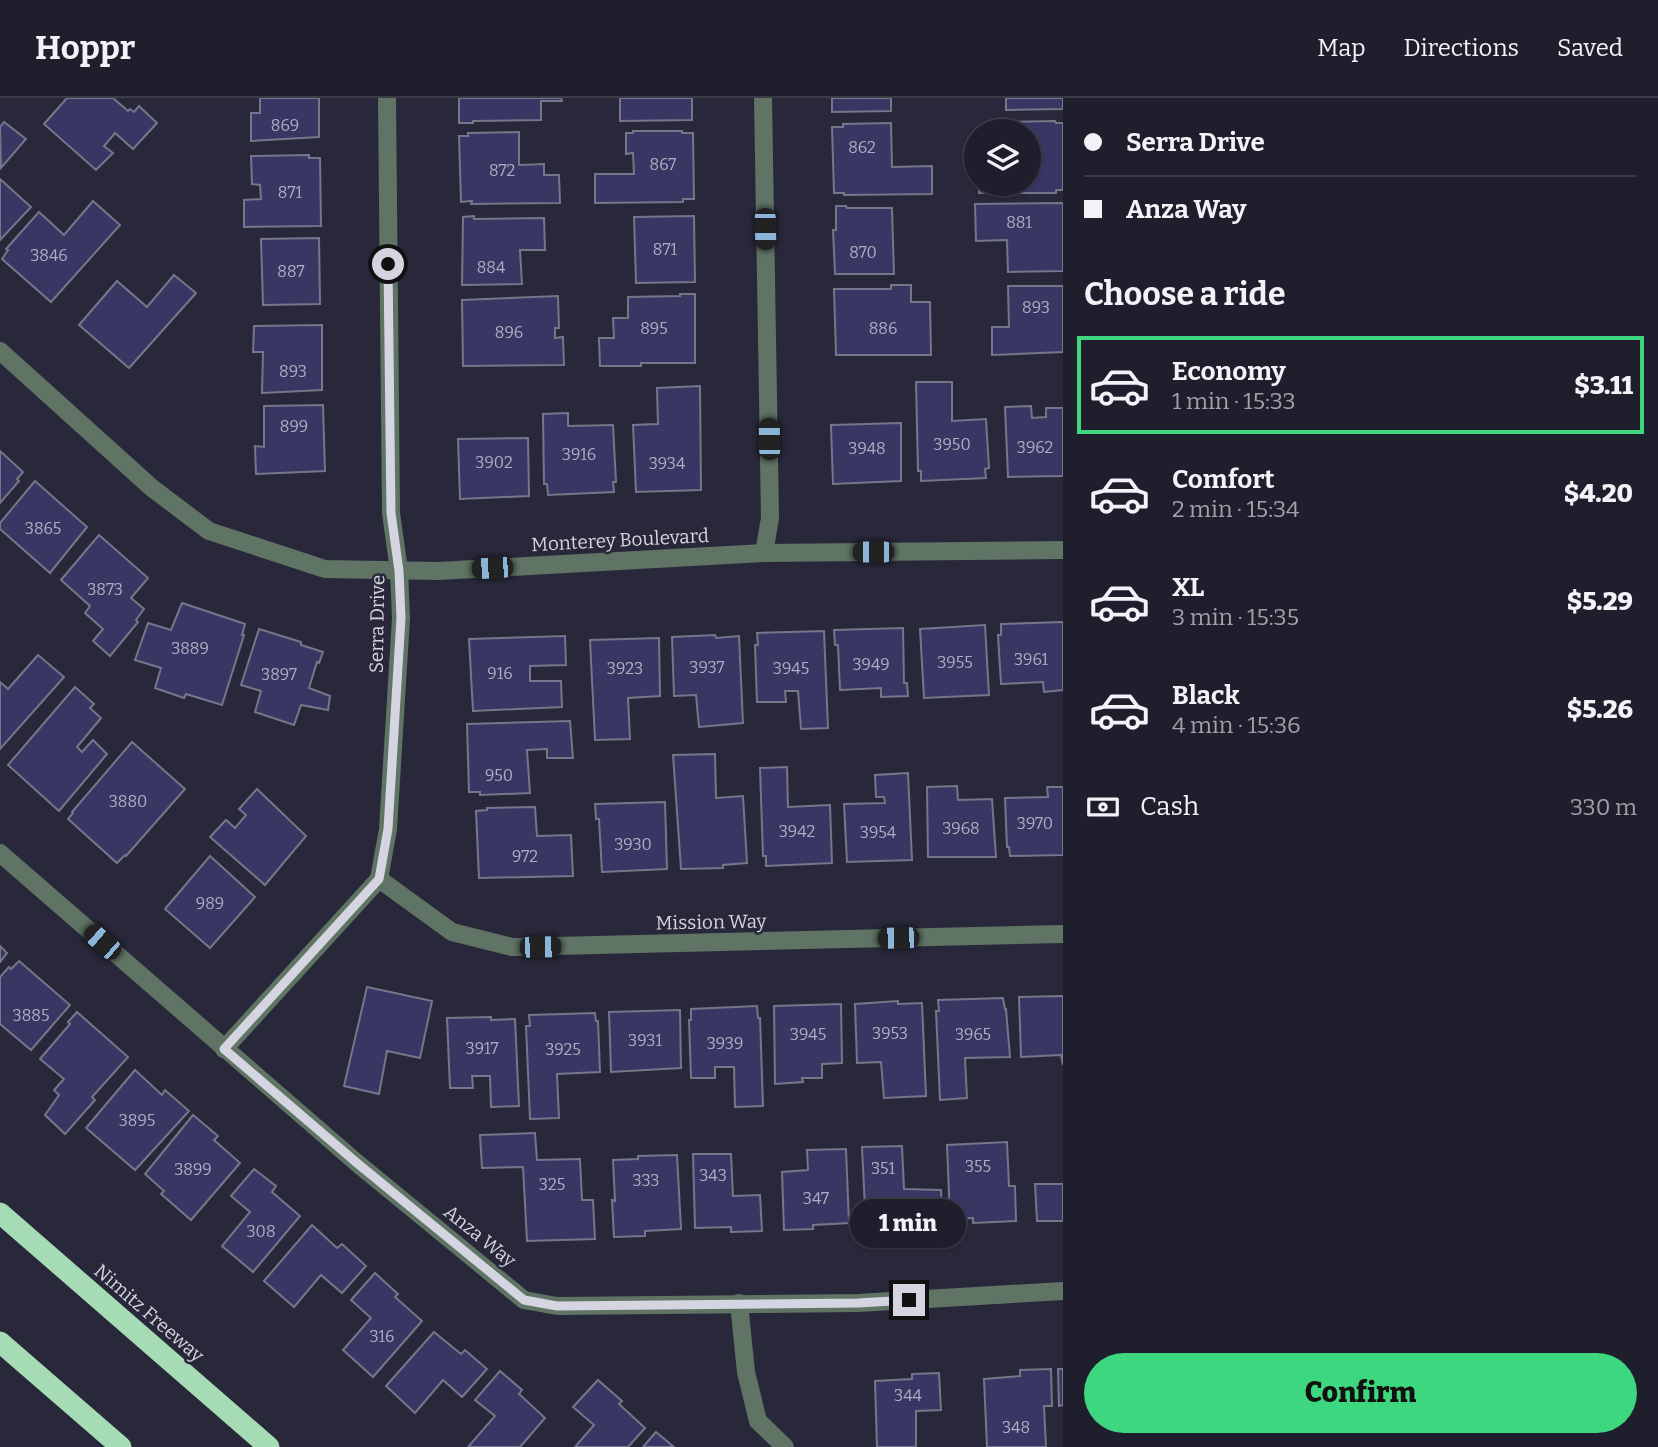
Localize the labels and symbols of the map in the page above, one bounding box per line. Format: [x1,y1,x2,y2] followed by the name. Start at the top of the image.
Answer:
[271,116,299,135] house number: 869
[848,138,876,157] house number: 862
[650,155,676,174] house number: 867
[489,161,515,180] house number: 872
[278,183,303,202] house number: 871
[755,208,776,250] car
[1006,213,1032,232] house number: 881
[653,240,678,259] house number: 871
[849,243,877,262] house number: 870
[30,246,68,265] house number: 3846
[372,248,404,280] route start
[477,258,506,277] house number: 884
[277,262,305,281] house number: 887
[1022,298,1050,317] house number: 893
[640,319,668,338] house number: 895
[869,319,897,338] house number: 886
[495,323,523,342] house number: 896
[279,362,307,381] house number: 893
[280,417,308,436] house number: 899
[759,418,780,460] car
[933,435,971,454] house number: 3950
[1017,438,1053,457] house number: 3962
[848,439,886,458] house number: 3948
[562,445,596,464] house number: 3916
[475,453,513,472] house number: 3902
[649,454,686,473] house number: 3934
[25,519,61,538] house number: 3865
[531,524,709,556] street label: Monterey Boulevard
[853,542,895,563] car
[471,556,514,580] car
[365,575,389,673] street label: Serra Drive
[87,580,123,599] house number: 3873
[171,639,209,658] house number: 3889
[1014,650,1049,669] house number: 3961
[937,653,973,672] house number: 3955
[852,655,890,674] house number: 3949
[689,658,725,677] house number: 3937
[607,659,643,678] house number: 3923
[773,659,809,678] house number: 3945
[487,664,513,683] house number: 916
[261,665,297,684] house number: 3897
[485,766,513,785] house number: 950
[109,792,147,811] house number: 3880
[1017,814,1053,833] house number: 3970
[942,819,980,838] house number: 3968
[779,822,815,841] house number: 3942
[860,823,897,842] house number: 3954
[614,835,652,854] house number: 3930
[512,847,538,866] house number: 972
[196,894,224,913] house number: 989
[655,910,768,934] street label: Mission Way
[80,920,125,964] car
[877,927,920,949] car
[519,936,562,958] car
[13,1006,49,1025] house number: 3885
[872,1024,908,1043] house number: 3953
[790,1025,826,1044] house number: 3945
[955,1025,991,1044] house number: 3965
[628,1031,662,1050] house number: 3931
[707,1034,743,1053] house number: 3939
[466,1039,498,1058] house number: 3917
[545,1040,581,1059] house number: 3925
[119,1111,155,1130] house number: 3895
[965,1157,991,1176] house number: 355
[871,1159,895,1178] house number: 351
[174,1160,212,1179] house number: 3899
[699,1166,727,1185] house number: 343
[633,1171,659,1190] house number: 333
[539,1175,565,1194] house number: 325
[803,1189,829,1208] house number: 347
[851,1198,967,1248] callout: 1 min
[439,1200,521,1273] street label: Anza Way
[247,1222,276,1241] house number: 308
[89,1259,209,1367] street label: Nimitz Freeway
[893,1284,925,1316] route end
[369,1327,395,1346] house number: 316
[894,1386,923,1405] house number: 344
[1002,1418,1030,1437] house number: 348

